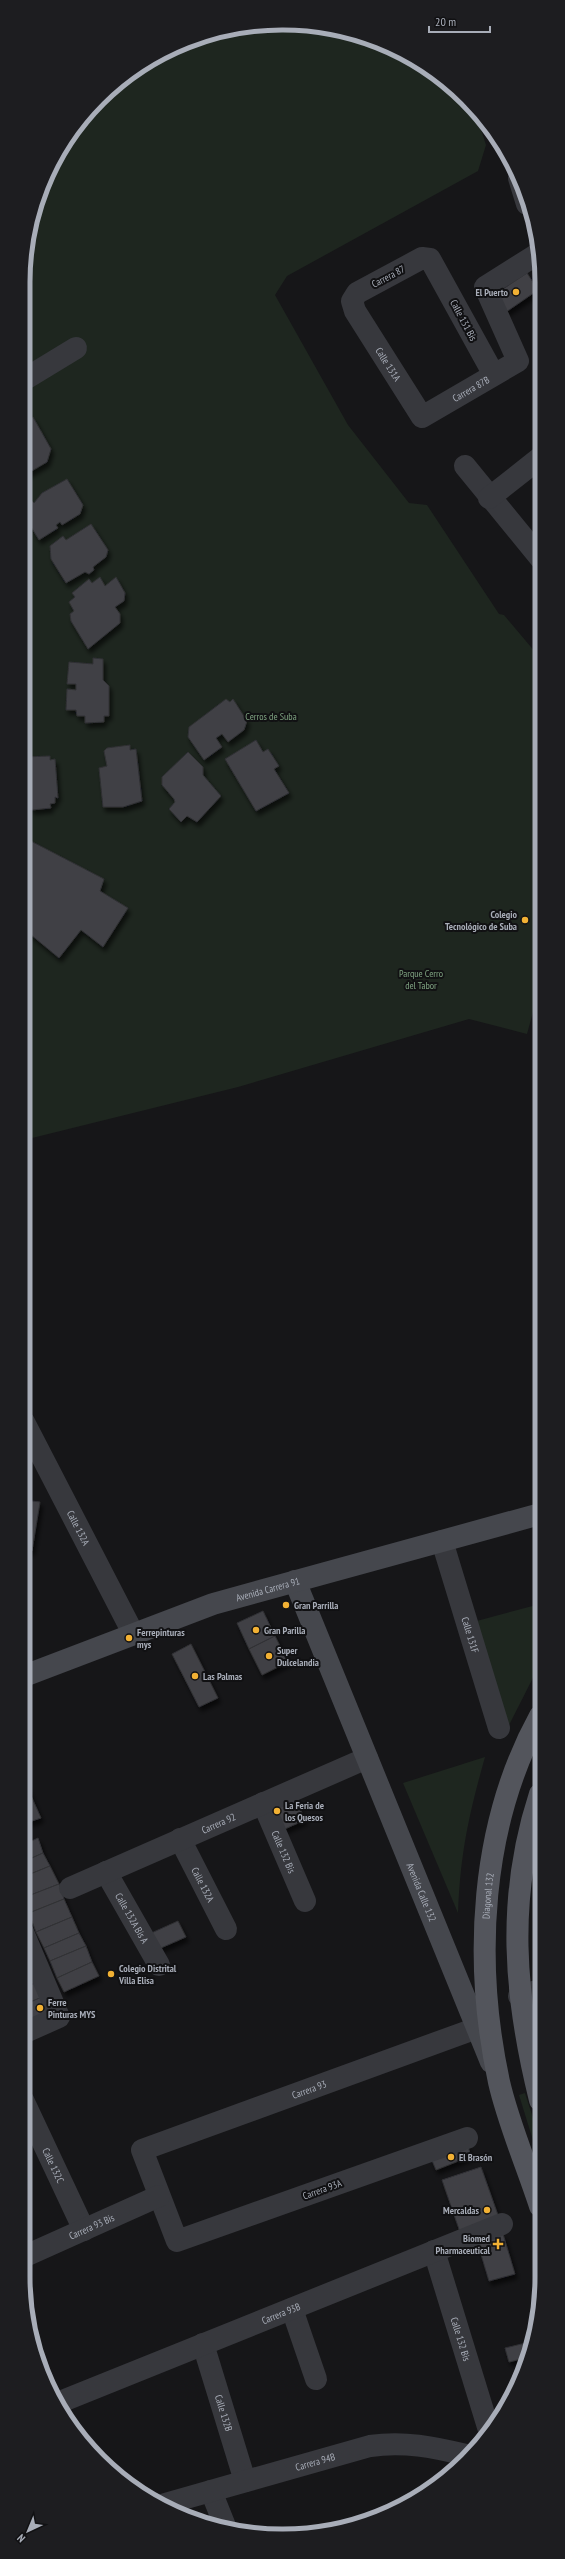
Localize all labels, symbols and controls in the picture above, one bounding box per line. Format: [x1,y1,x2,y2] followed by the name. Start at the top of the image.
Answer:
[429,8,490,34] scale bar
[435,14,456,29] text: 20 m
[369,262,407,291] street label: Carrera 87
[475,286,509,299] place label: El Puerto
[511,287,521,297] marker: El Puerto
[447,297,480,344] street label: Calle 131 Bis
[373,345,404,384] street label: Calle 131A
[450,373,492,405] street label: Carrera 87B
[245,710,297,723] park label: Cerros de Suba
[445,908,518,933] place label: Colegio Tecnológico de Suba
[520,915,530,925] marker: Colegio Tecnológico de Suba
[399,967,443,992] park label: Parque Cerro del Tabor
[64,1508,93,1548] street label: Calle 132A
[235,1574,301,1604] street label: Avenida Carrera 91
[294,1599,338,1612] place label: Gran Parrilla
[281,1600,291,1610] marker: Gran Parrilla
[458,1615,482,1655] street label: Calle 131F
[264,1624,305,1637] place label: Gran Parilla
[251,1625,261,1635] marker: Gran Parilla
[137,1626,185,1651] place label: Ferrepinturas mys
[124,1633,134,1643] marker: Ferrepinturas mys
[277,1644,319,1669] place label: Super Dulcelandia
[264,1651,274,1661] marker: Super Dulcelandia
[203,1670,243,1683] place label: Las Palmas
[190,1671,200,1681] marker: Las Palmas
[285,1799,324,1824] place label: La Feria de los Quesos
[272,1806,282,1816] marker: La Feria de los Quesos
[200,1810,238,1837] street label: Carrera 92
[269,1829,299,1876] street label: Calle 132 Bis
[404,1861,439,1924] street label: Avenida Calle 132
[188,1865,217,1905] street label: Calle 132A
[479,1872,497,1919] street label: Diagonal 132
[112,1891,152,1946] street label: Calle 132A Bis A
[118,1962,177,1987] place label: Colegio Distrital Villa Elisa
[106,1969,116,1979] marker: Colegio Distrital Villa Elisa
[48,1996,96,2021] place label: Ferre Pinturas MYS
[35,2003,45,2013] marker: Ferre Pinturas MYS
[290,2077,328,2102] street label: Carrera 93
[39,2146,67,2185] street label: Calle 132C
[459,2151,493,2164] place label: El Brasón
[446,2152,456,2162] marker: El Brasón
[301,2176,344,2203] street label: Carrera 93A
[443,2204,479,2217] place label: Mercaldas
[482,2205,492,2215] marker: Mercaldas
[67,2211,117,2243] street label: Carrera 93 Bis
[436,2232,491,2257] place label: Biomed Pharmaceutical
[493,2239,503,2249] marker: Biomed Pharmaceutical
[260,2300,303,2327] street label: Carrera 93B
[448,2316,474,2363] street label: Calle 132 Bis
[212,2393,235,2433] street label: Calle 132B
[294,2450,337,2474] street label: Carrera 94B
[8,2511,48,2551] north arrow
[14,2531,28,2545] text: N

